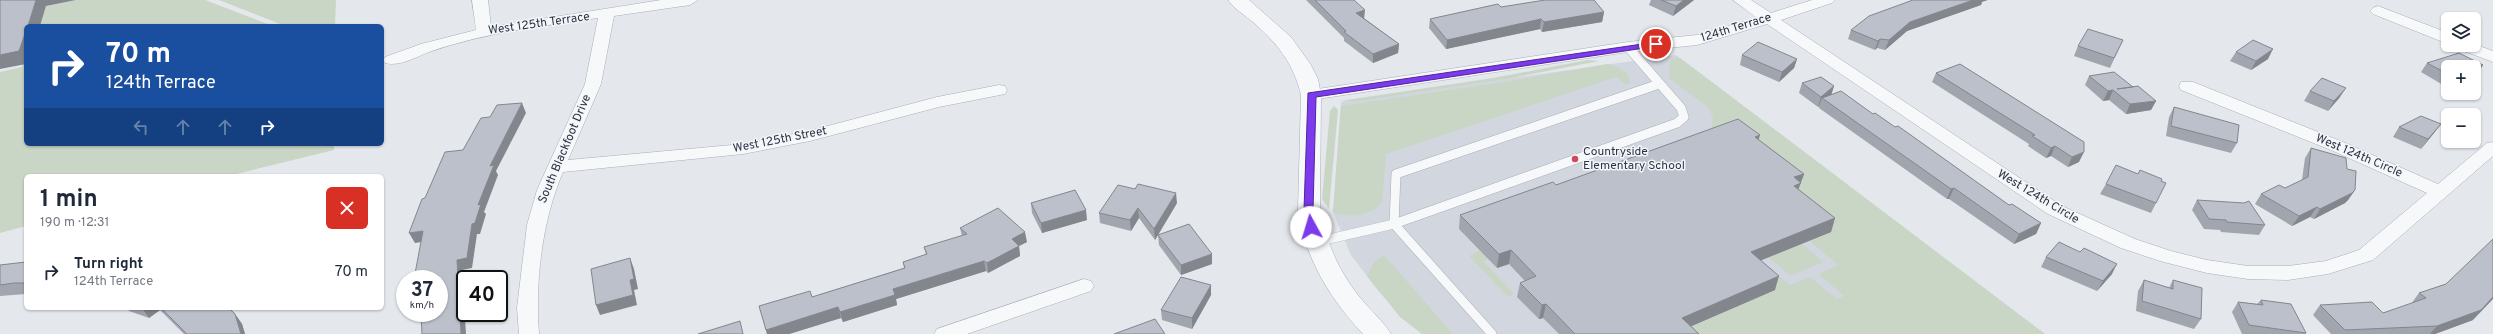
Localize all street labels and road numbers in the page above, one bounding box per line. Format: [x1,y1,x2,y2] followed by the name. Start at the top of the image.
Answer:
[487,9,591,39] street label: West 125th Terrace
[1699,10,1773,46] street label: 124th Terrace
[535,92,595,206] street label: South Blackfoot Drive
[732,123,828,157] street label: West 125th Street
[2313,130,2405,182] street label: West 124th Circle
[1994,166,2082,228] street label: West 124th Circle

